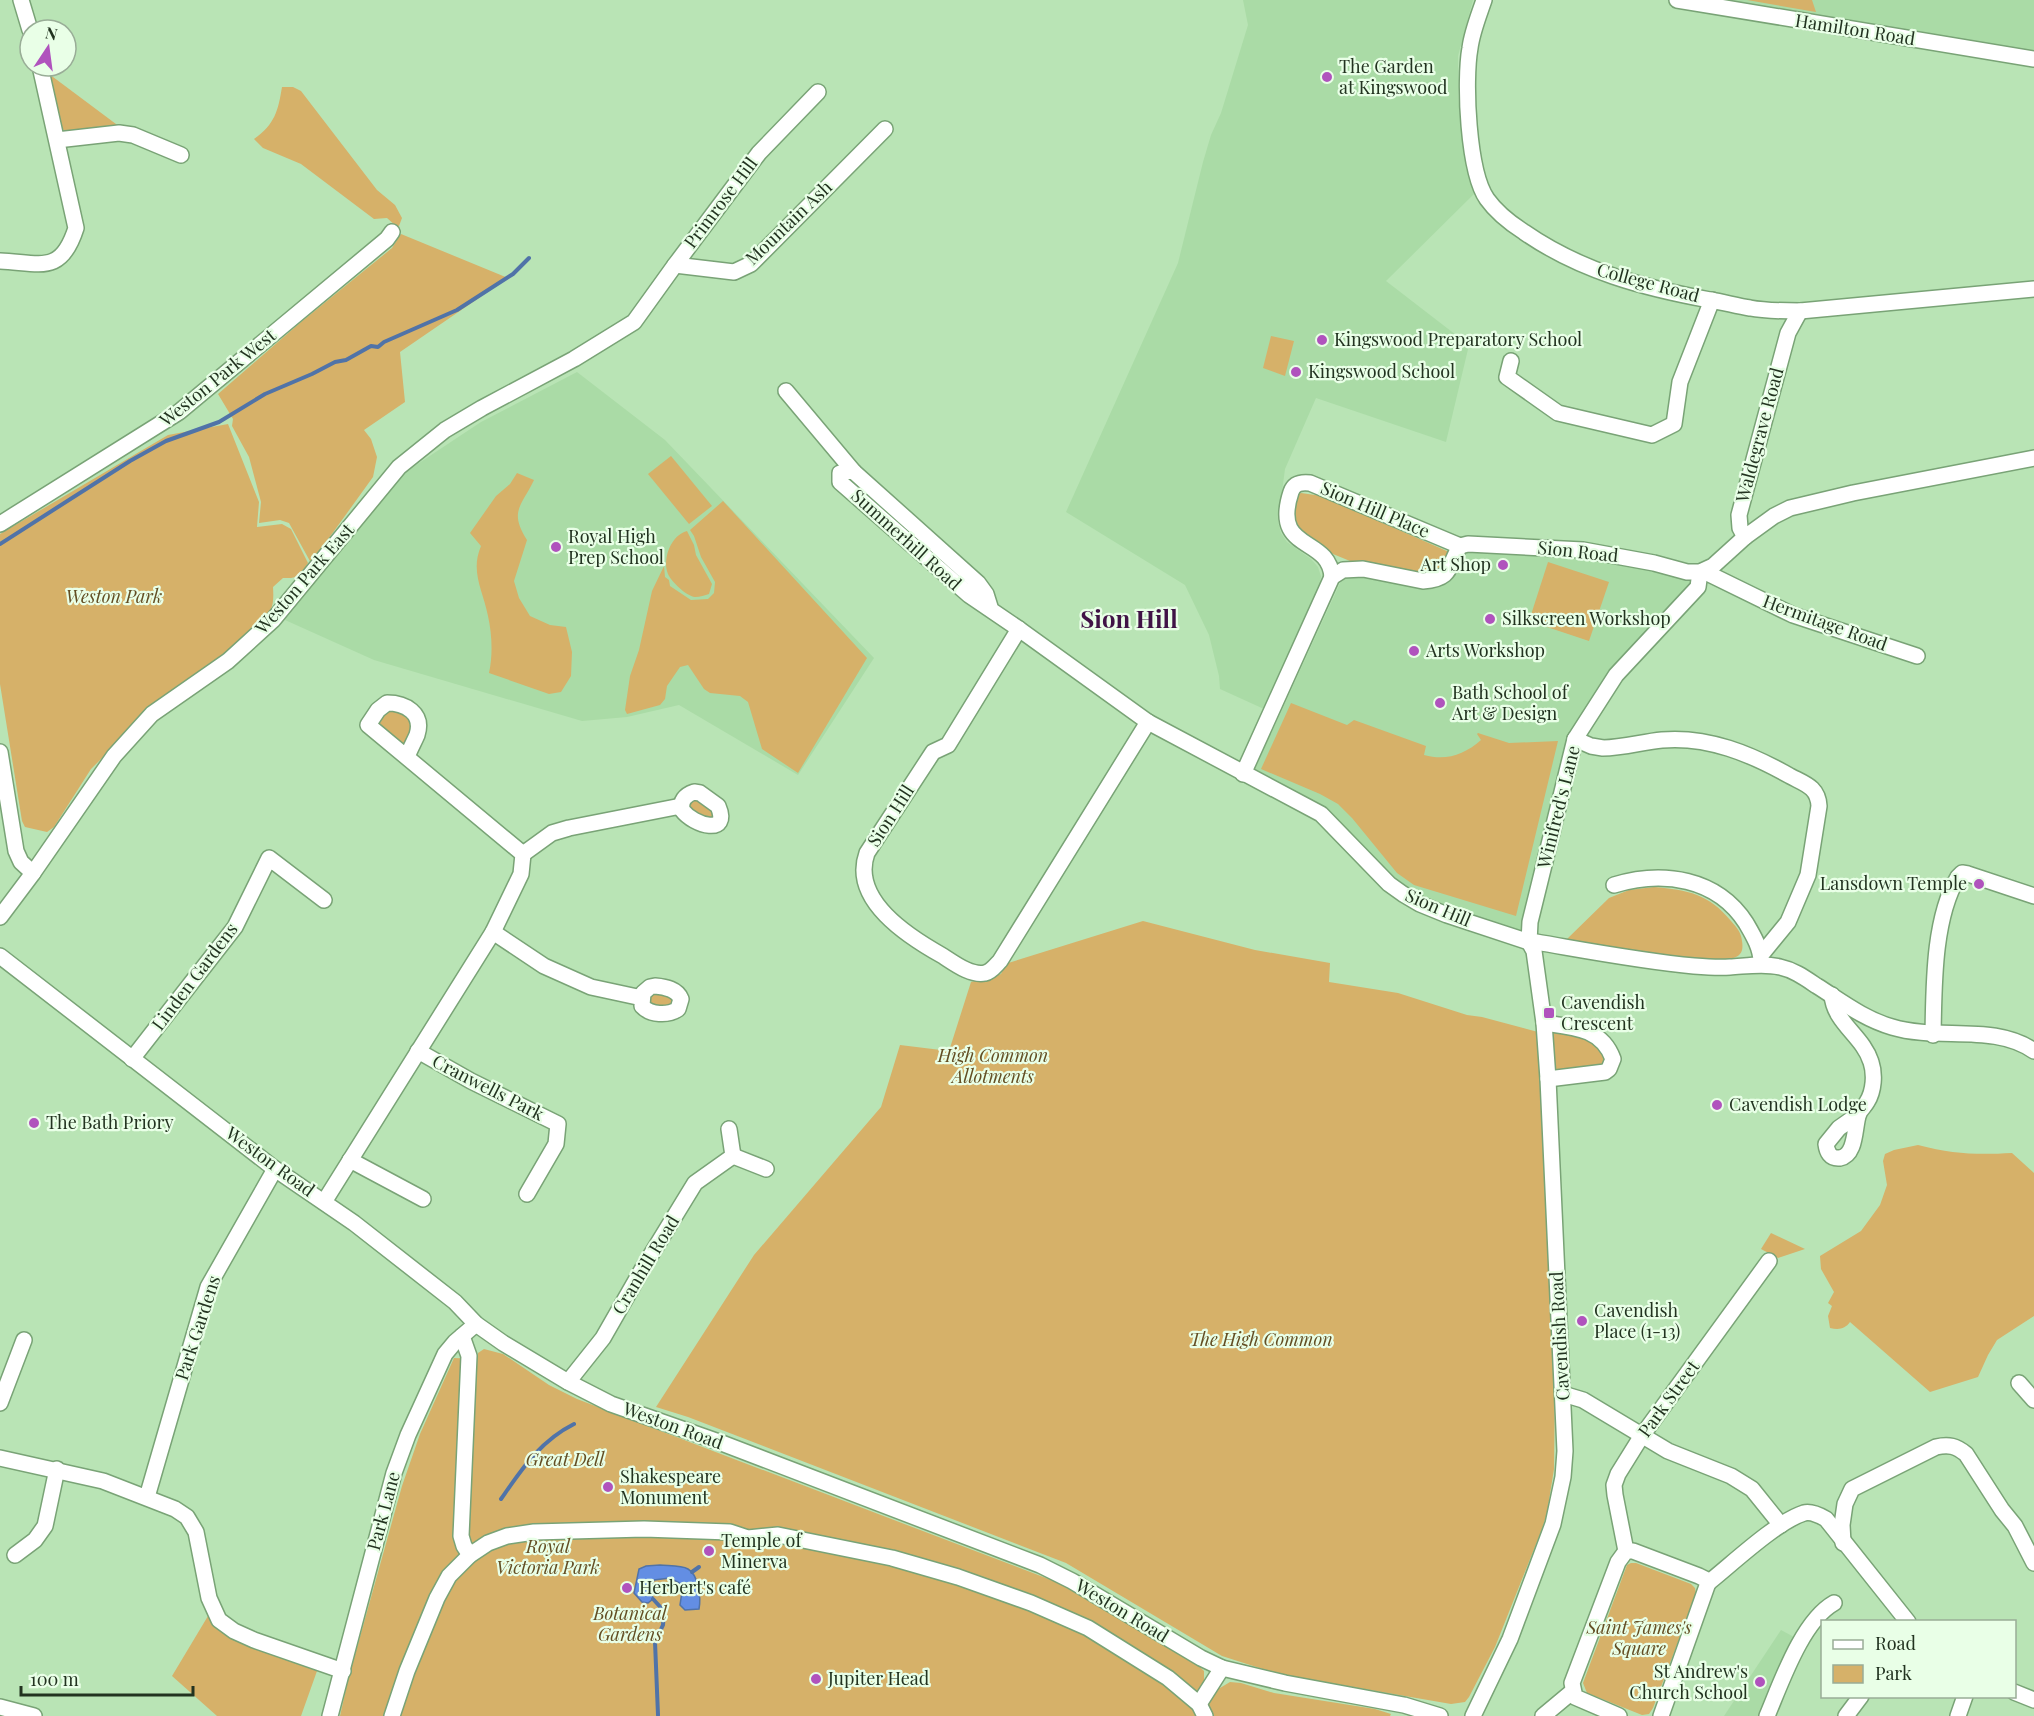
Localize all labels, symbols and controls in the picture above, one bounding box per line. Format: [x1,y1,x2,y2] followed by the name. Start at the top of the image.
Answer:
[1793,8,1917,50] street label: Hamilton Road
[18,18,78,78] north arrow
[43,21,60,45] text: N
[1339,54,1448,99] place label: The Garden at Kingswood
[1320,70,1334,84] marker: The Garden at Kingswood
[678,152,762,253] street label: Primrose Hill
[740,175,837,270] street label: Mountain Ash
[1594,257,1703,307] street label: College Road
[154,323,281,432] street label: Weston Park West
[1334,327,1582,351] place label: Kingswood Preparatory School
[1315,333,1329,347] marker: Kingswood Preparatory School
[1308,359,1455,383] place label: Kingswood School
[1729,364,1789,506] street label: Waldegrave Road
[1289,365,1303,379] marker: Kingswood School
[1317,475,1434,543] street label: Sion Hill Place
[846,483,967,596] street label: Summerhill Road
[249,517,359,640] street label: Weston Park East
[568,524,664,569] place label: Royal High Prep School
[1537,535,1620,567] street label: Sion Road
[549,540,563,554] marker: Royal High Prep School
[1419,552,1491,576] place label: Art Shop
[1496,558,1510,572] marker: Art Shop
[66,584,162,608] park label: Weston Park
[1760,588,1891,656] street label: Hermitage Road
[1080,602,1178,634] district label: Sion Hill
[1502,606,1671,630] place label: Silkscreen Workshop
[1483,612,1497,626] marker: Silkscreen Workshop
[1425,638,1545,662] place label: Arts Workshop
[1407,644,1421,658] marker: Arts Workshop
[1451,680,1570,725] place label: Bath School of Art & Design
[1433,696,1447,710] marker: Bath School of Art & Design
[1531,743,1585,872] street label: Winifred's Lane
[861,780,919,851] street label: Sion Hill
[1820,871,1967,895] place label: Lansdown Temple
[1972,877,1986,891] marker: Lansdown Temple
[1402,882,1475,932] street label: Sion Hill
[146,918,243,1035] street label: Linden Gardens
[1561,990,1646,1035] place label: Cavendish Crescent
[1542,1006,1556,1020] marker: Cavendish Crescent
[937,1043,1048,1088] park label: High Common Allotments
[428,1049,549,1126] street label: Cranwells Park
[1729,1092,1867,1116] place label: Cavendish Lodge
[1710,1098,1724,1112] marker: Cavendish Lodge
[46,1110,174,1134] place label: The Bath Priory
[27,1116,41,1130] marker: The Bath Priory
[220,1120,320,1202] street label: Weston Road
[606,1210,684,1319] street label: Cranhill Road
[1544,1270,1574,1401] street label: Cavendish Road
[169,1272,225,1383] street label: Park Gardens
[1594,1298,1680,1343] place label: Cavendish Place (1-13)
[1575,1314,1589,1328] marker: Cavendish Place (1-13)
[1189,1327,1333,1351] park label: The High Common
[1632,1355,1705,1442] street label: Park Street
[619,1396,727,1454] street label: Weston Road
[526,1447,605,1471] park label: Great Dell
[620,1464,721,1509] place label: Shakespeare Monument
[361,1469,405,1553] street label: Park Lane
[601,1480,615,1494] marker: Shakespeare Monument
[721,1528,803,1573] place label: Temple of Minerva
[496,1534,600,1579] park label: Royal Victoria Park
[702,1544,716,1558] marker: Temple of Minerva
[1071,1572,1174,1648] street label: Weston Road
[639,1575,751,1599] place label: Herbert's café
[620,1581,634,1595] marker: Herbert's café
[592,1601,668,1646] park label: Botanical Gardens
[1585,1615,1692,1660] park label: Saint James's Square
[1821,1620,2016,1698] legend
[1875,1631,1916,1655] text: Road
[21,1659,194,1697] scale bar
[1629,1659,1748,1704] place label: St Andrew's Church School
[1875,1661,1912,1685] text: Park
[827,1666,930,1690] place label: Jupiter Head
[30,1667,79,1691] text: 100 m
[809,1672,823,1686] marker: Jupiter Head
[1753,1675,1767,1689] marker: St Andrew's Church School

